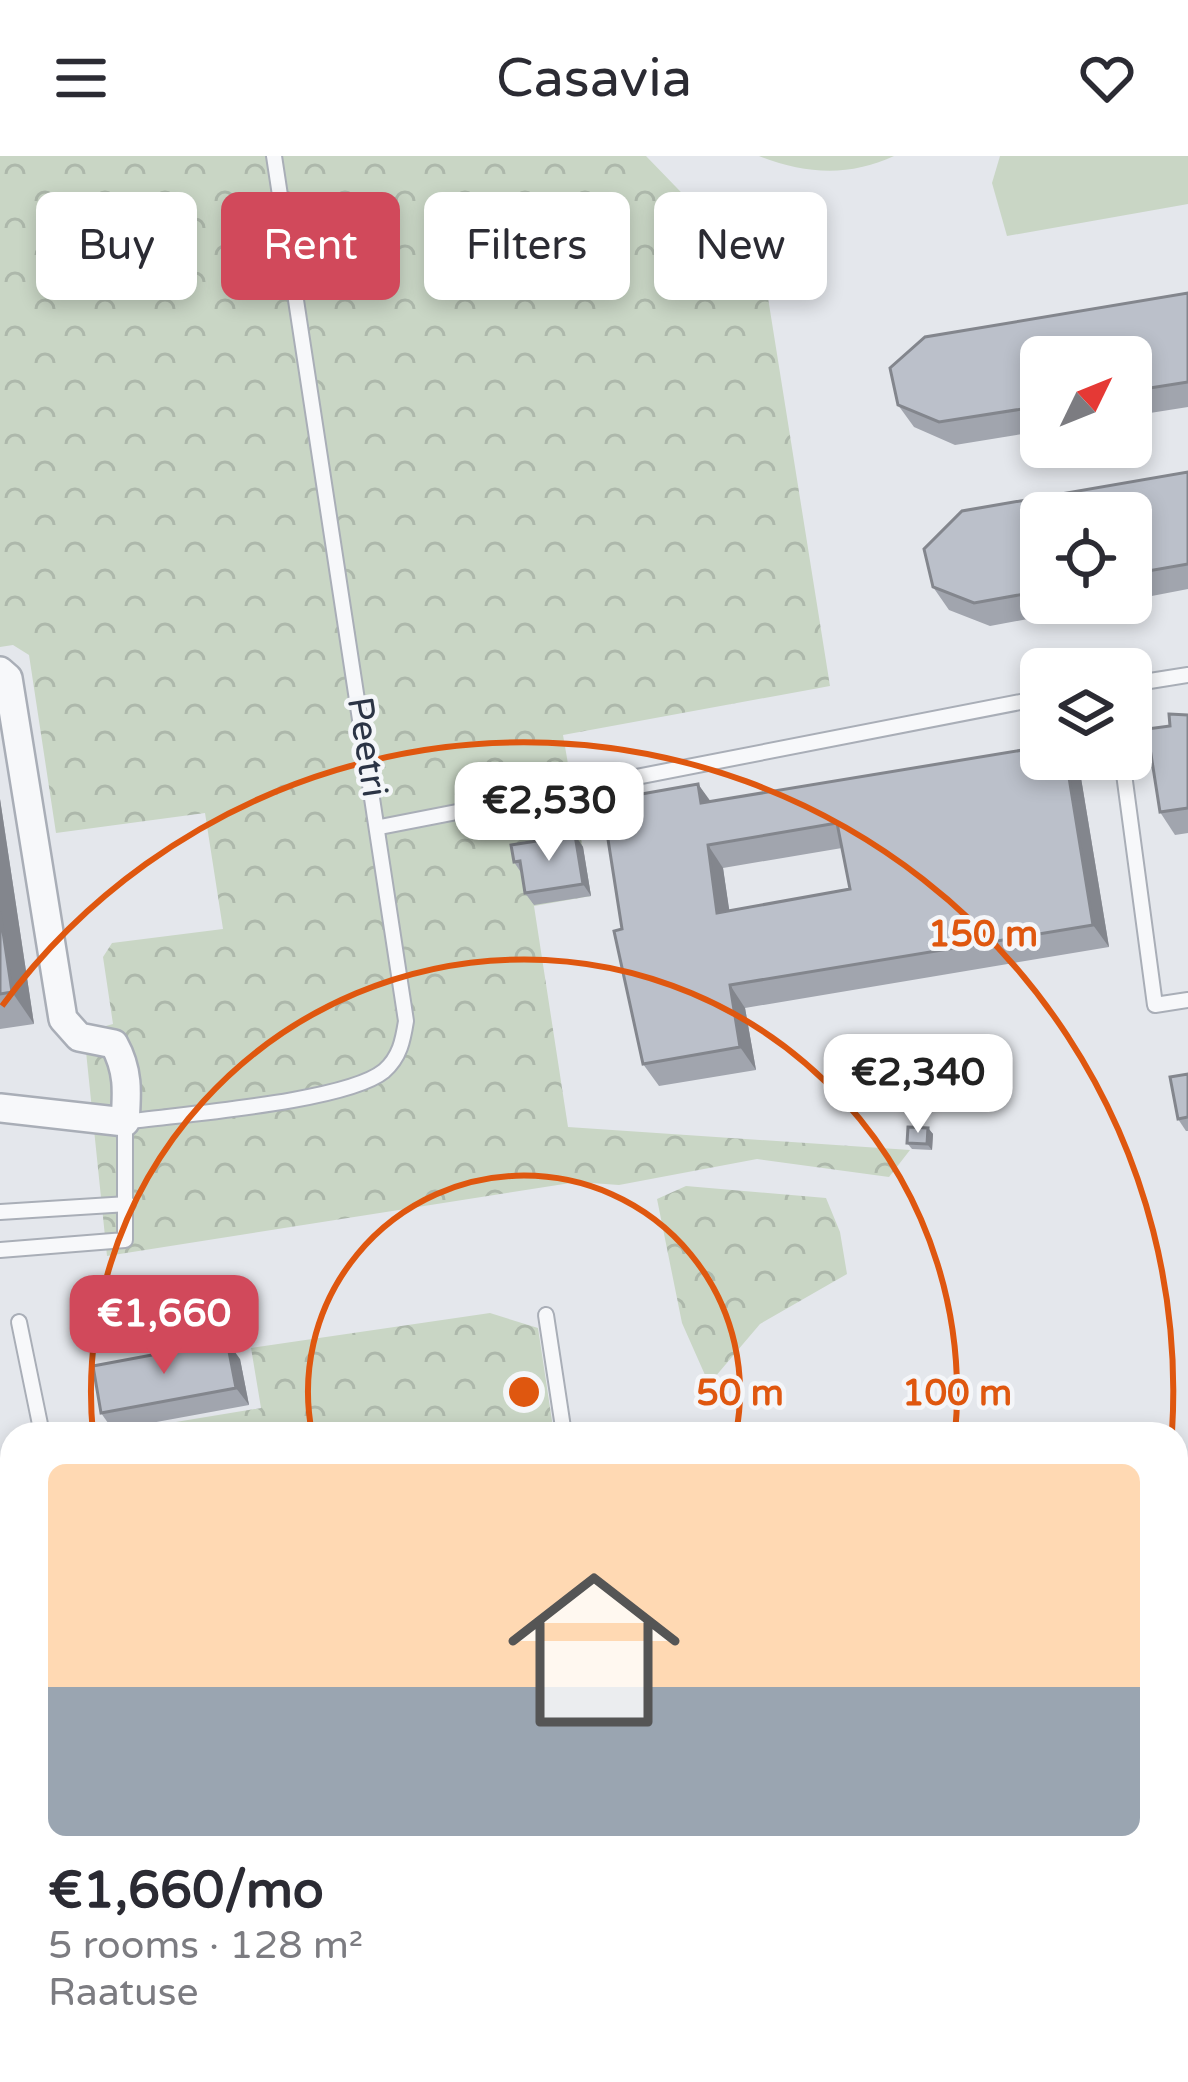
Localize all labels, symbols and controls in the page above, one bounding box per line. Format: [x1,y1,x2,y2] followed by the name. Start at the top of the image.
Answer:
[48,45,114,111] icon: menu
[1074,45,1140,111] icon: heart
[496,46,692,111] text: Casavia
[36,192,197,300] chip: Buy
[221,192,400,300] chip: Rent
[424,192,630,300] chip: Filters
[654,192,827,300] chip: New
[1020,336,1152,468] north arrow
[1020,336,1152,780] map controls
[1020,492,1152,624] button: locate
[1020,648,1152,780] button: layers
[338,694,396,800] street label: Peetri
[451,762,647,864] pin: €2,530
[482,777,616,824] text: €2,530
[928,913,1038,956] text: 150 m
[820,1034,1016,1136] pin: €2,340
[851,1049,985,1096] text: €2,340
[66,1275,262,1377] pin: €1,660
[97,1290,231,1337] text: €1,660
[503,1371,545,1413] centre of rings
[696,1372,784,1415] text: 50 m
[902,1372,1012,1415] text: 100 m
[486,1542,702,1758] icon: home
[48,1860,324,1922] text: €1,660/mo
[48,1922,363,1969] text: 5 rooms · 128 m²
[48,1969,199,2016] text: Raatuse

